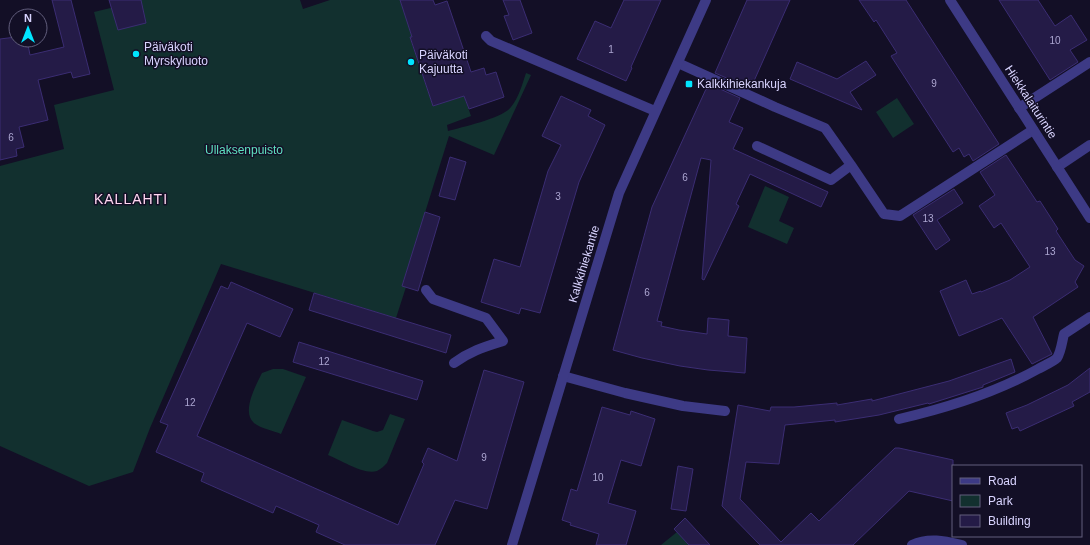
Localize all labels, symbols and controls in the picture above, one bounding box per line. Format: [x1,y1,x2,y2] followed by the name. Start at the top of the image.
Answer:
[8,8,48,48] north arrow
[24,12,32,24] text: N
[1049,35,1061,46] house number: 10
[144,40,208,68] place label: Päiväkoti Myrskyluoto
[608,44,614,55] house number: 1
[419,48,468,76] place label: Päiväkoti Kajuutta
[131,49,141,59] marker: Päiväkoti Myrskyluoto
[406,57,416,67] marker: Päiväkoti Kajuutta
[1002,63,1060,142] street label: Hiekkalaiturintie
[697,77,787,91] place label: Kalkkihiekankuja
[931,78,937,89] house number: 9
[684,79,694,89] marker: Kalkkihiekankuja
[8,132,14,143] house number: 6
[205,143,283,157] park label: Ullaksenpuisto
[682,172,688,183] house number: 6
[94,191,168,207] district label: KALLAHTI
[555,191,561,202] house number: 3
[922,213,934,224] house number: 13
[566,223,602,304] street label: Kalkkihiekantie
[1044,246,1056,257] house number: 13
[644,287,650,298] house number: 6
[318,356,330,367] house number: 12
[184,397,196,408] house number: 12
[481,452,487,463] house number: 9
[952,465,1082,537] legend
[592,472,604,483] house number: 10
[988,474,1017,488] text: Road
[988,494,1014,508] text: Park
[988,514,1031,528] text: Building

